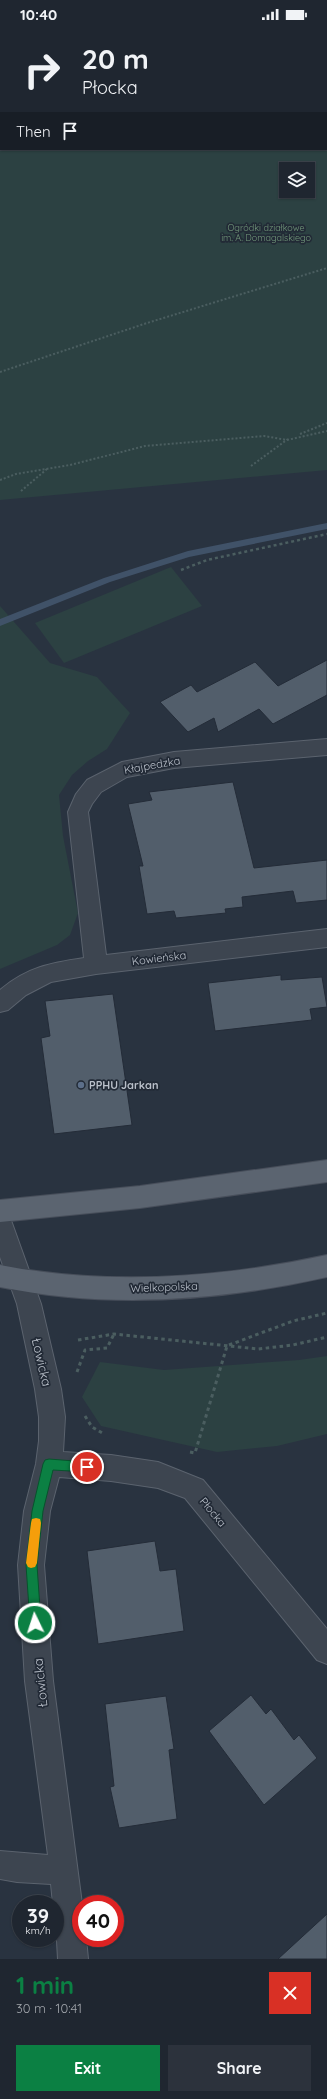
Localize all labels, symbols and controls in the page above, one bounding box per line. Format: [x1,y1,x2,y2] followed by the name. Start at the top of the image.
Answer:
[20,5,57,24] text: 10:40
[82,41,149,76] text: 20 m
[16,44,68,96] icon: right
[82,76,138,99] text: Płocka
[59,120,81,142] icon: arrive
[16,122,51,141] text: Then
[279,162,315,198] map controls
[279,162,315,198] button: layers
[221,222,311,243] park label: Ogródki działkowe im. A. Domagalskiego
[123,753,181,777] street label: Kłajpedzka
[131,948,187,968] street label: Kowieńska
[89,1078,158,1092] place label: PPHU Jarkan
[76,1080,86,1090] marker: PPHU Jarkan
[130,1279,198,1295] street label: Wielkopolska
[29,1336,55,1388] street label: Łowicka
[70,1450,104,1484] pin
[76,1456,98,1478] icon: arrive
[197,1494,229,1530] street label: Płocka
[14,1602,56,1644] position arrow
[29,1658,51,1708] street label: Łowicka
[72,1895,124,1947] speed limit sign: 40
[27,1903,49,1928] text: 39
[25,1924,51,1937] text: km/h
[16,1970,74,2000] text: 1 min
[269,1972,311,2014] button: close
[16,2000,82,2016] text: 30 m · 10:41
[16,2045,160,2091] button: Exit
[168,2045,311,2091] button: Share

